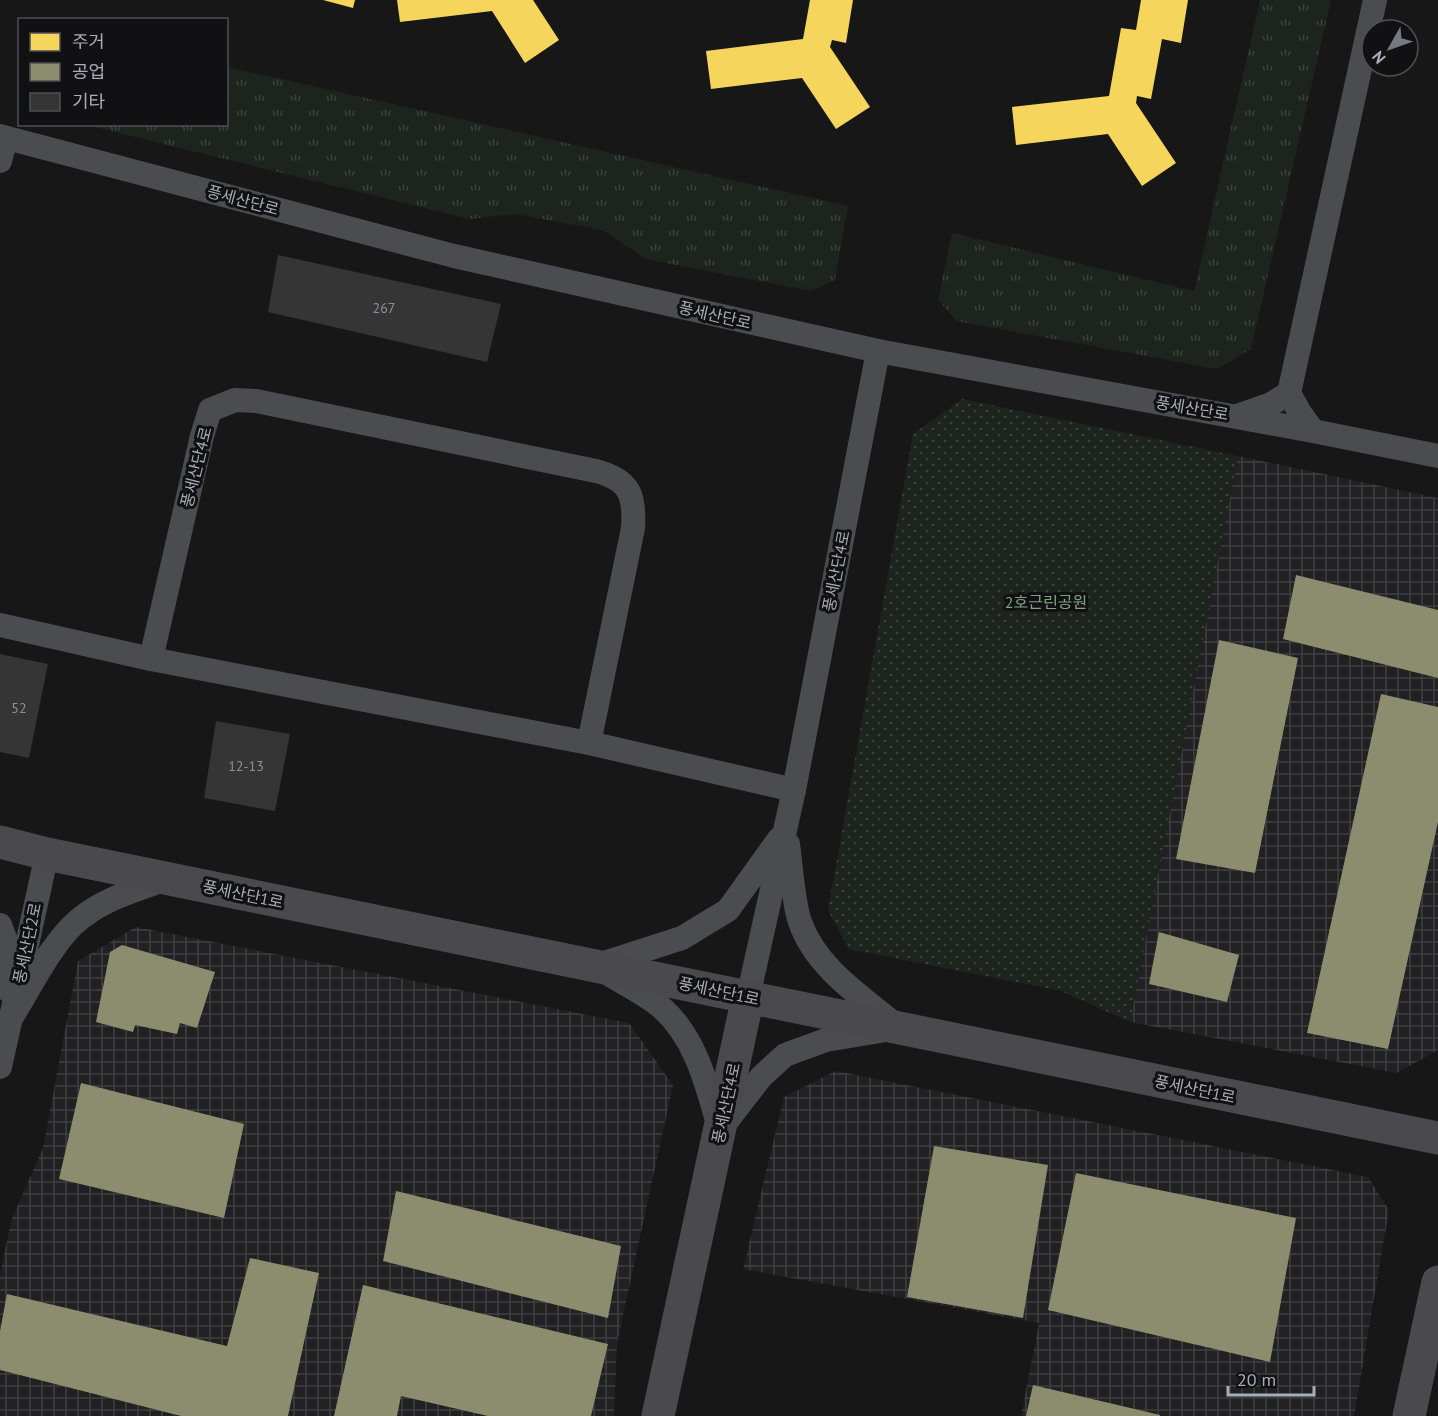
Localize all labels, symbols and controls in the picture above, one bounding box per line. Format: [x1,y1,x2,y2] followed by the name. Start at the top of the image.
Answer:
[18,18,228,126] legend
[1360,18,1420,78] north arrow
[72,30,105,53] text: 주거
[1367,47,1390,68] text: N
[72,60,105,83] text: 공업
[72,90,106,113] text: 기타
[205,181,281,219] street label: 풍세산단로
[677,297,753,333] street label: 풍세산단로
[373,299,395,317] house number: 267
[1154,392,1230,424] street label: 풍세산단로
[176,424,216,509] street label: 풍세산단4로
[818,528,854,613] street label: 풍세산단4로
[1005,592,1087,612] park label: 2호근린공원
[11,699,27,717] house number: 52
[228,757,264,775] house number: 12-13
[201,876,286,912] street label: 풍세산단1로
[9,900,45,985] street label: 풍세산단2로
[677,973,762,1009] street label: 풍세산단1로
[708,1060,744,1145] street label: 풍세산단4로
[1153,1071,1238,1107] street label: 풍세산단1로
[1228,1359,1314,1397] scale bar
[1237,1368,1276,1391] text: 20 m

